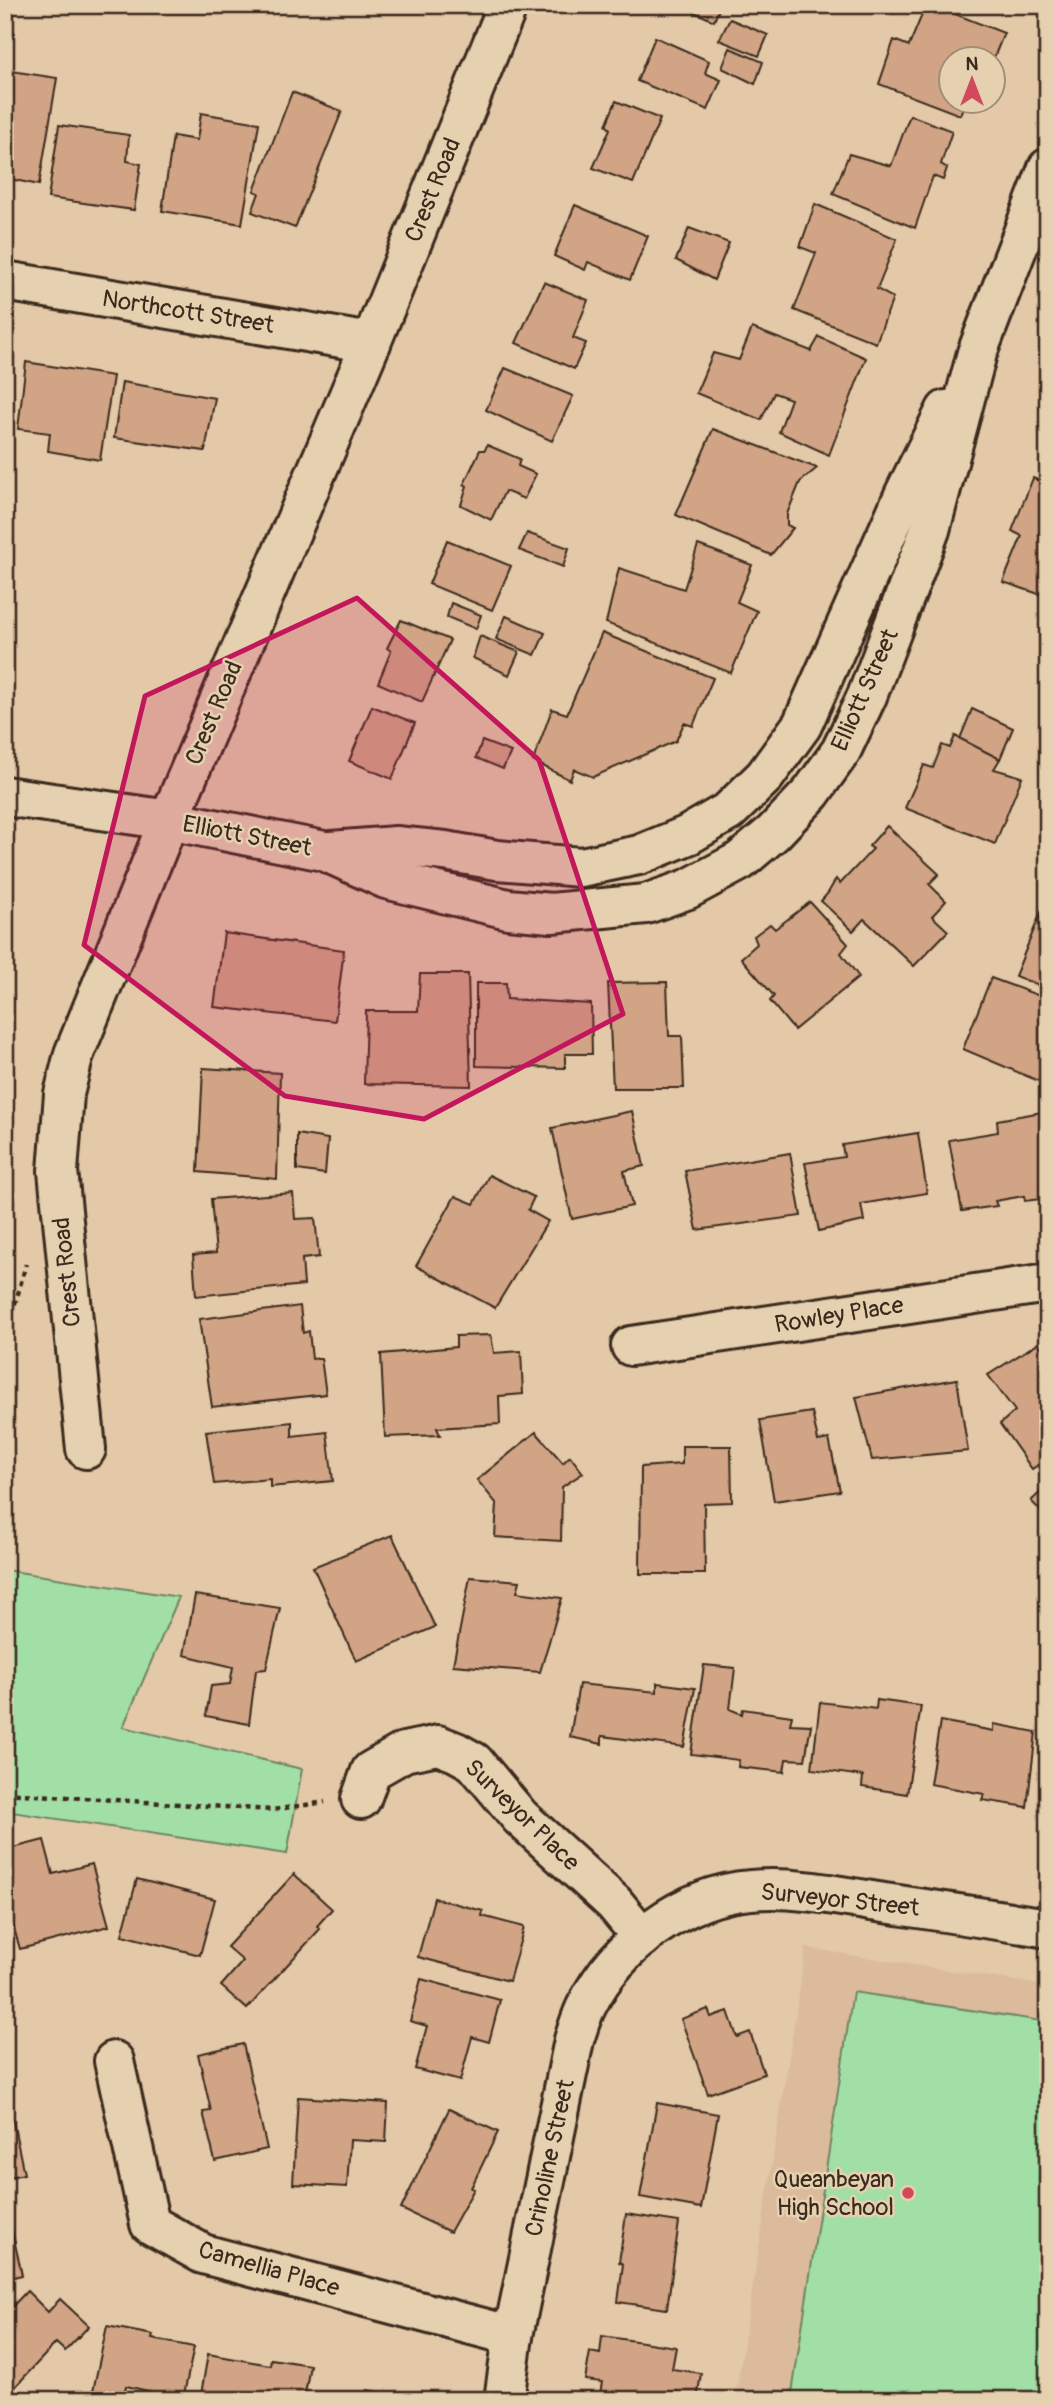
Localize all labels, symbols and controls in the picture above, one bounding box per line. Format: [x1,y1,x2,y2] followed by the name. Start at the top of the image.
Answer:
[937,46,1007,116] north arrow
[966,52,979,76] text: N
[399,134,467,246] street label: Crest Road
[100,284,276,340] street label: Northcott Street
[825,624,905,756] street label: Elliott Street
[179,657,249,769] street label: Crest Road
[180,809,314,863] street label: Elliott Street
[47,1216,87,1328] street label: Crest Road
[773,1290,906,1339] street label: Rowley Place
[459,1753,586,1877] street label: Surveyor Place
[759,1877,921,1923] street label: Surveyor Street
[519,2077,581,2239] street label: Crinoline Street
[774,2165,894,2222] place label: Queanbeyan High School
[900,2185,916,2201] marker: Queanbeyan High School
[195,2235,343,2303] street label: Camellia Place

